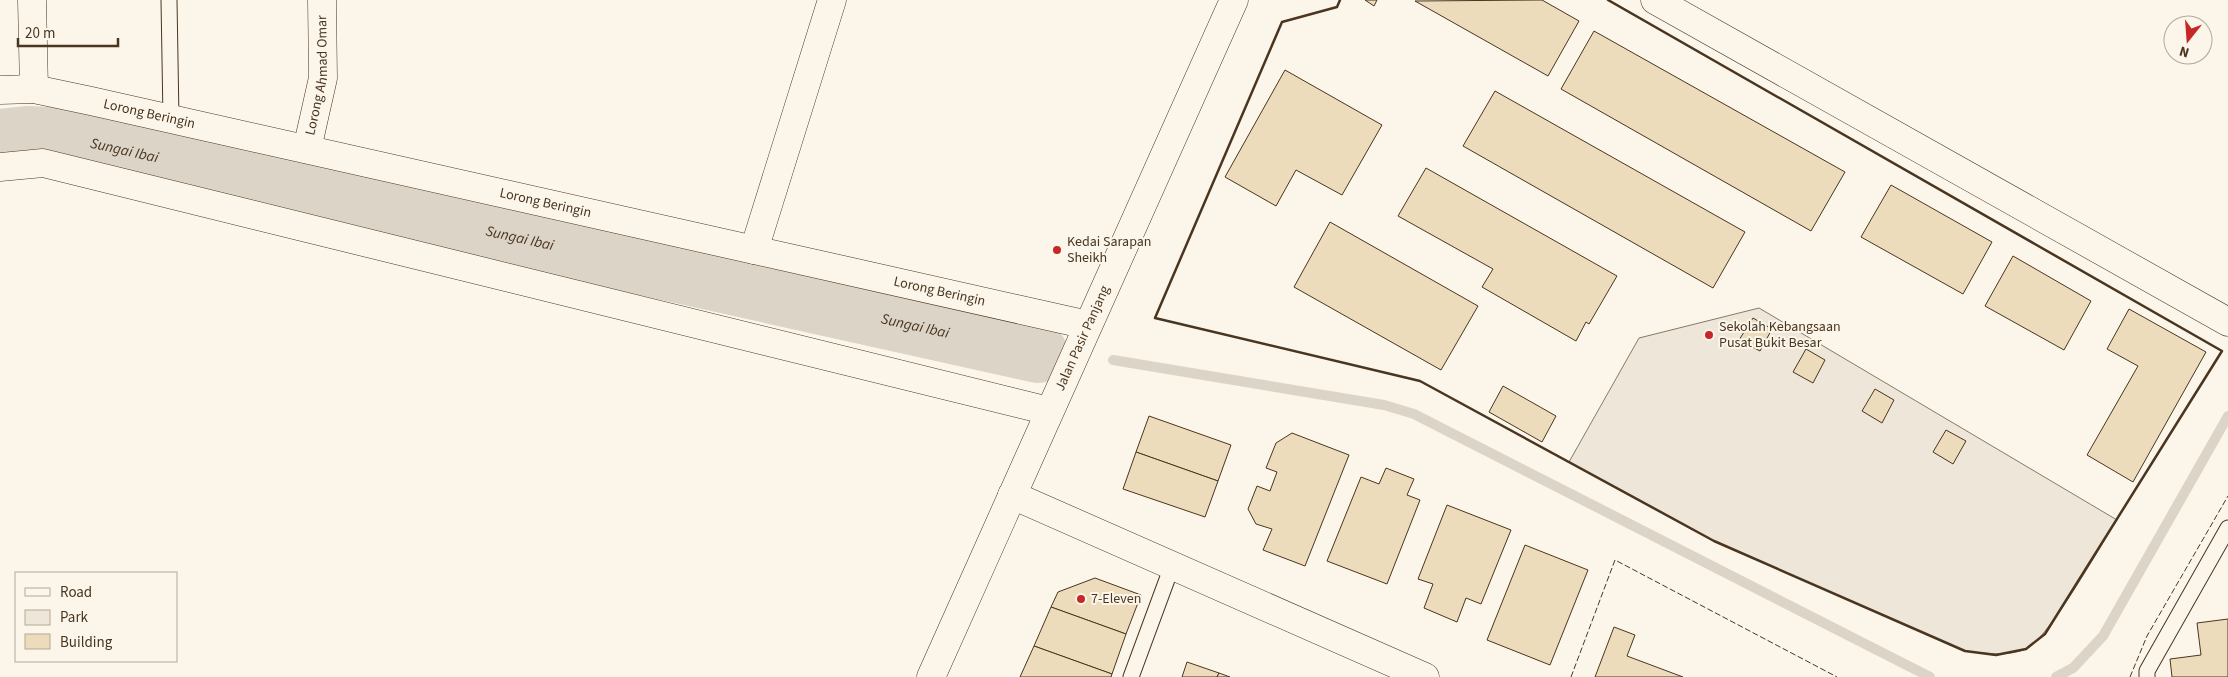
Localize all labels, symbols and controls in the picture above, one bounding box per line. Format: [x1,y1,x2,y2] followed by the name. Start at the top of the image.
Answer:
[18,15,118,47] scale bar
[300,15,333,137] street label: Lorong Ahmad Omar
[2163,15,2213,65] north arrow
[25,23,55,44] text: 20 m
[2177,41,2192,62] text: N
[102,94,197,134] street label: Lorong Beringin
[88,132,161,168] water label: Sungai Ibai
[498,183,593,223] street label: Lorong Beringin
[484,220,556,256] water label: Sungai Ibai
[1067,232,1151,268] place label: Kedai Sarapan Sheikh
[1051,244,1063,256] marker: Kedai Sarapan Sheikh
[892,272,987,312] street label: Lorong Beringin
[1050,282,1115,394] street label: Jalan Pasir Panjang
[879,308,952,344] water label: Sungai Ibai
[1719,317,1841,353] place label: Sekolah Kebangsaan Pusat Bukit Besar
[1703,329,1715,341] marker: Sekolah Kebangsaan Pusat Bukit Besar
[15,572,178,662] legend
[60,582,92,603] text: Road
[1091,589,1141,609] place label: 7-Eleven
[1075,593,1087,605] marker: 7-Eleven
[60,607,89,628] text: Park
[60,632,113,653] text: Building

